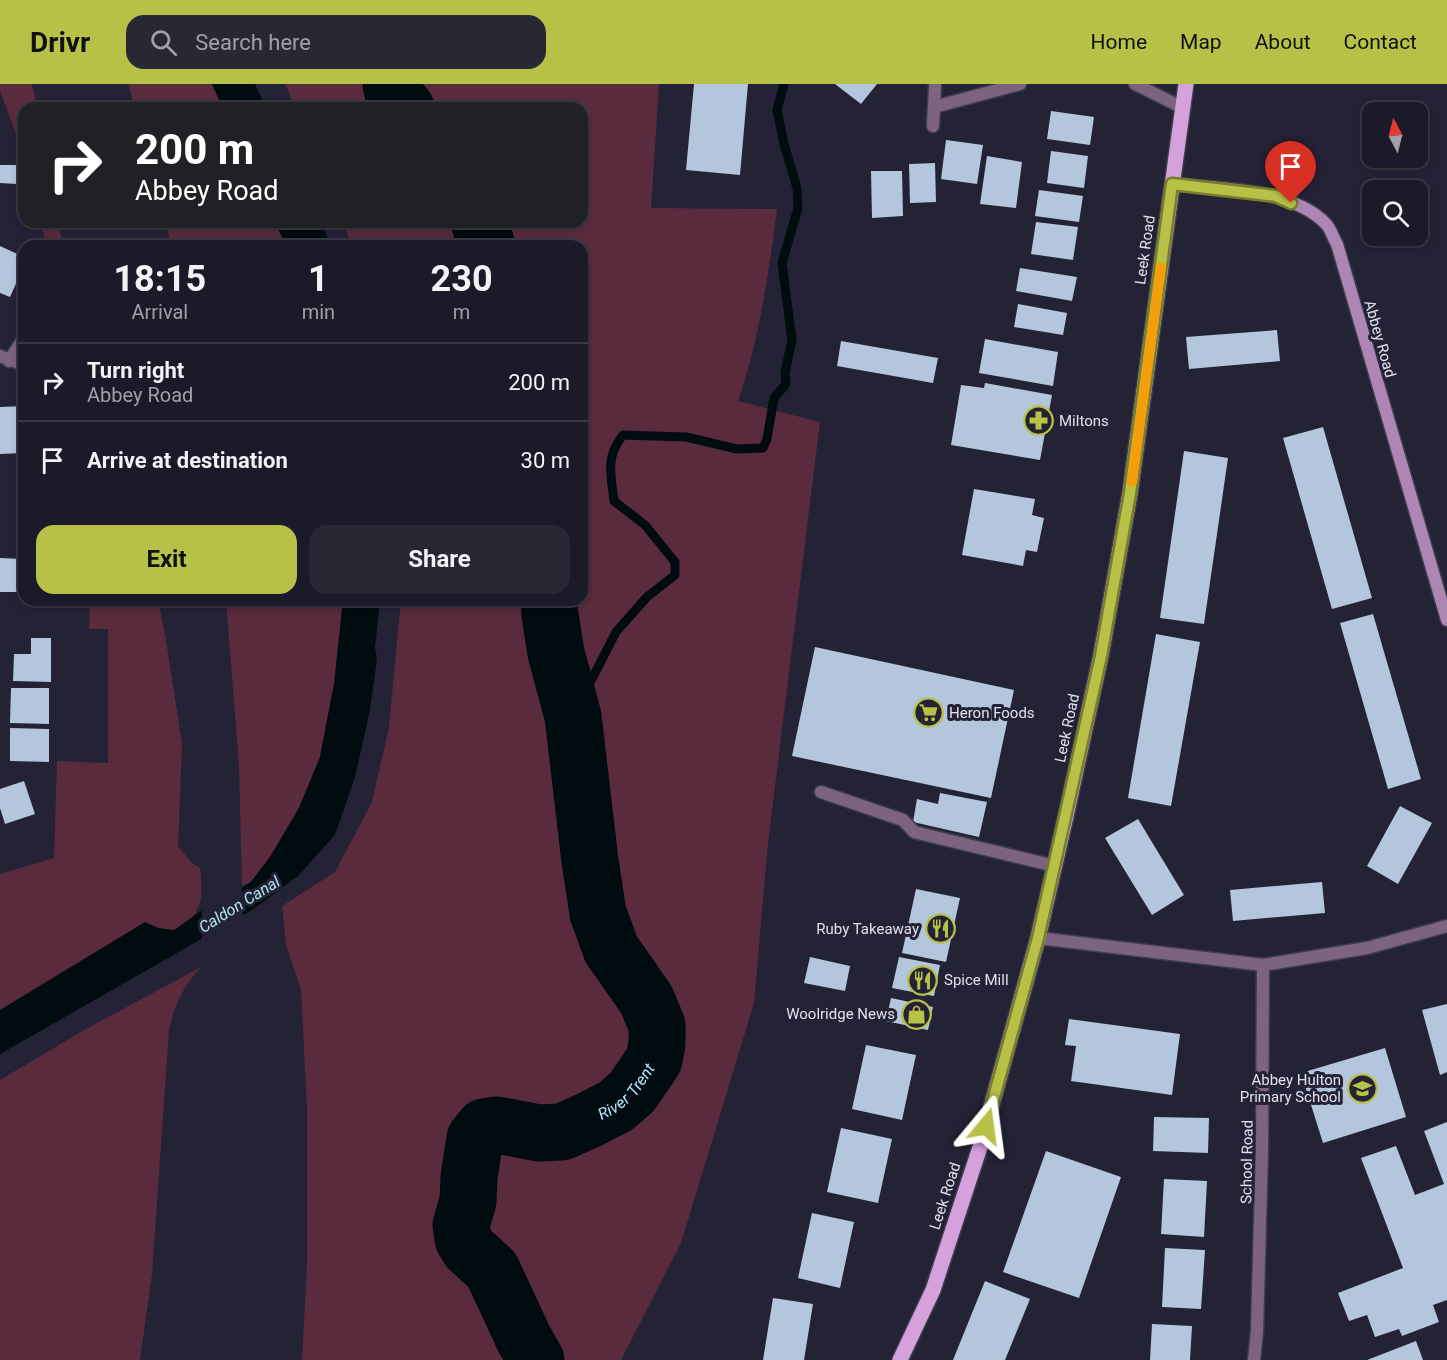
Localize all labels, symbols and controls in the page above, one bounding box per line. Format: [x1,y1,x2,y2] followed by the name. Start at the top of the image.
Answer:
[126,15,546,69] search box
[30,26,90,59] text: Drivr
[147,26,180,59] icon: search
[195,30,311,55] text: Search here
[1091,30,1147,54] text: Home
[1180,30,1222,54] text: Map
[1255,30,1311,54] text: About
[1344,30,1417,54] text: Contact
[1362,102,1428,168] north arrow
[1362,102,1428,246] map controls
[135,125,254,174] text: 200 m
[36,126,114,204] icon: right
[1265,141,1316,203] pin
[1274,150,1307,183] icon: arrive
[135,175,279,207] text: Abbey Road
[1362,180,1428,246] button: search
[1131,214,1159,286] street label: Leek Road
[113,258,206,300] text: 18:15
[308,258,329,300] text: 1
[431,258,493,300] text: 230
[1360,298,1400,380] street label: Abbey Road
[131,300,188,324] text: Arrival
[302,300,335,324] text: min
[453,300,470,324] text: m
[87,358,184,383] text: Turn right
[36,366,69,399] icon: right
[508,370,570,395] text: 200 m
[87,383,193,407] text: Abbey Road
[1022,405,1054,437] pharmacy icon: Miltons
[1059,412,1109,430] place label: Miltons
[36,444,69,477] icon: arrive
[87,448,288,473] text: Arrive at destination
[521,448,570,473] text: 30 m
[36,525,297,594] button: Exit
[309,525,570,594] button: Share
[1051,692,1083,764] street label: Leek Road
[912,697,944,729] supermarket icon: Heron Foods
[949,704,1035,722] place label: Heron Foods
[195,872,283,937] water label: Caldon Canal
[924,913,956,945] restaurant icon: Ruby Takeaway
[816,920,919,938] place label: Ruby Takeaway
[907,964,939,996] restaurant icon: Spice Mill
[944,971,1009,989] place label: Spice Mill
[900,998,932,1030] shop icon: Woolridge News
[786,1005,895,1023] place label: Woolridge News
[594,1059,659,1124] water label: River Trent
[1240,1071,1341,1106] place label: Abbey Hulton Primary School
[1346,1073,1378,1105] school or university icon: Abbey Hulton Primary School
[954,1094,1018,1158] position arrow
[1237,1120,1257,1204] street label: School Road
[926,1160,964,1232] street label: Leek Road

